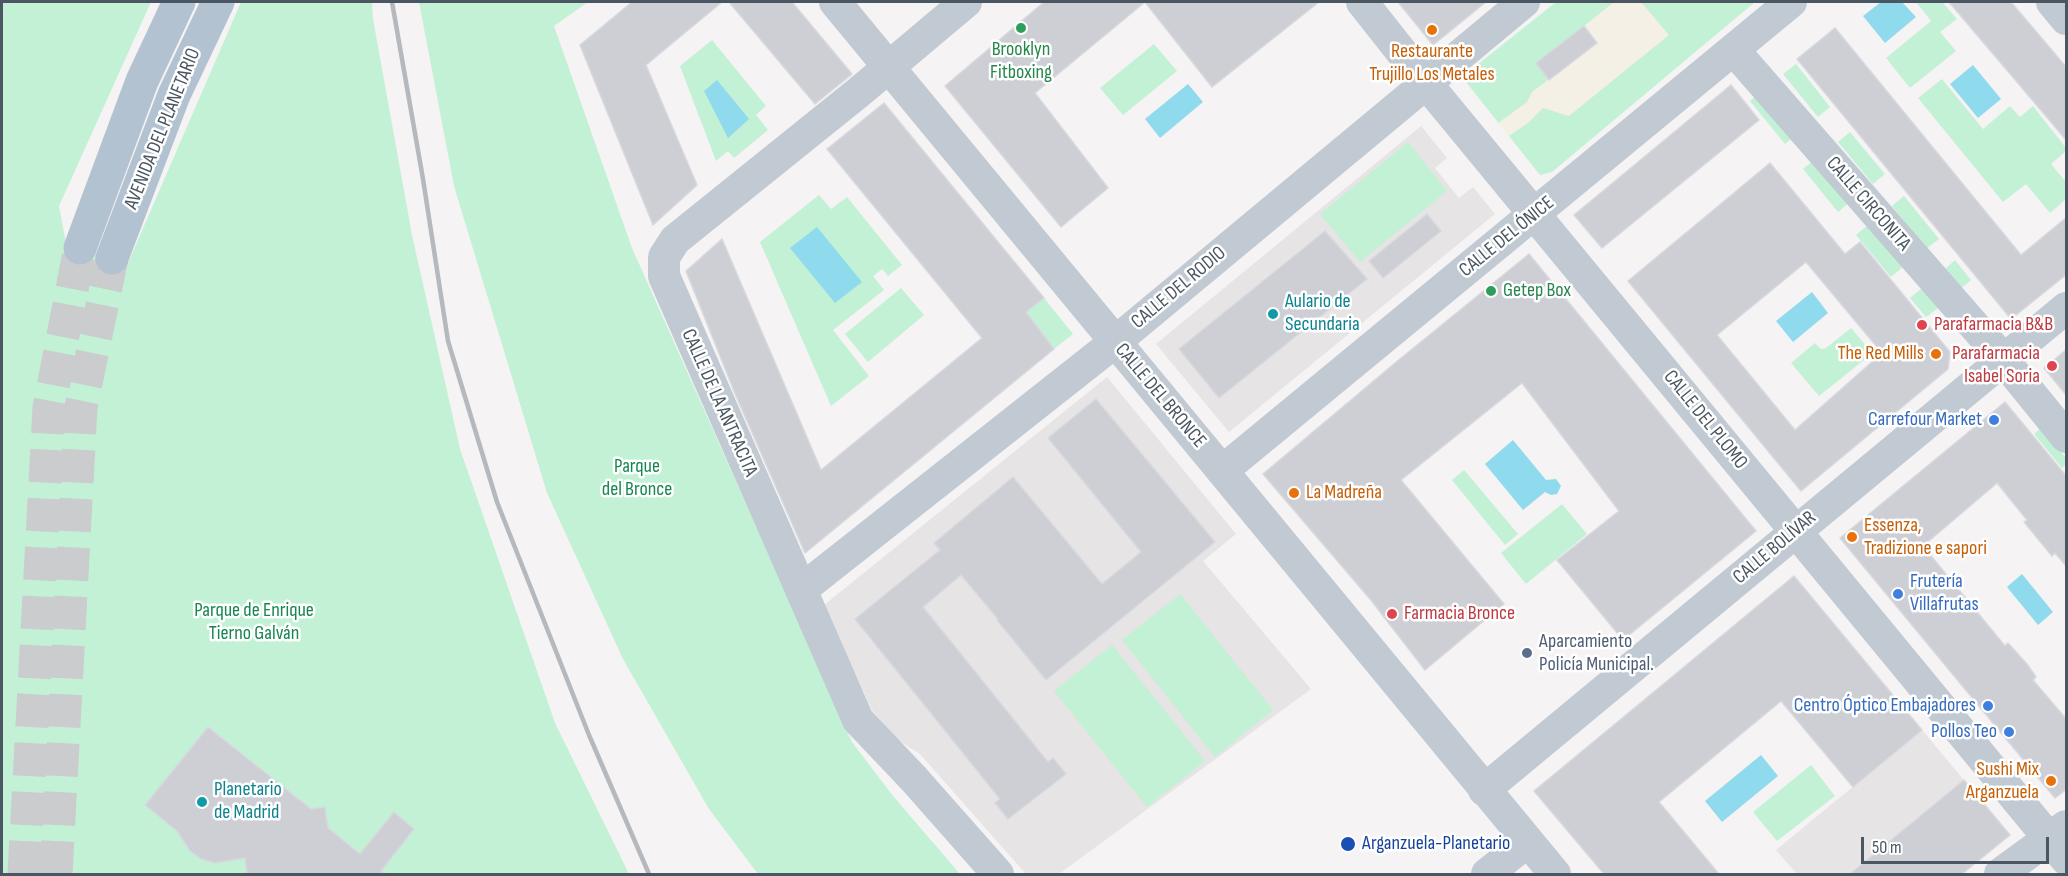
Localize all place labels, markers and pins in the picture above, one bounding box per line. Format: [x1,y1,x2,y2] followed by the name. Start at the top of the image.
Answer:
[1014,21,1028,35] marker: Brooklyn Fitboxing
[1425,23,1439,37] marker: Restaurante Trujillo Los Metales
[990,38,1052,85] place label: Brooklyn Fitboxing
[1369,40,1495,87] place label: Restaurante Trujillo Los Metales
[1503,279,1571,303] place label: Getep Box
[1484,284,1498,298] marker: Getep Box
[1285,290,1360,337] place label: Aulario de Secundaria
[1266,307,1280,321] marker: Aulario de Secundaria
[1934,313,2053,337] place label: Parafarmacia B&B
[1915,318,1929,332] marker: Parafarmacia B&B
[1838,342,1924,366] place label: The Red Mills
[1952,342,2040,389] place label: Parafarmacia Isabel Soria
[1929,347,1943,361] marker: The Red Mills
[2045,359,2059,373] marker: Parafarmacia Isabel Soria
[1868,408,1982,432] place label: Carrefour Market
[1987,413,2001,427] marker: Carrefour Market
[1306,481,1382,505] place label: La Madreña
[1287,486,1301,500] marker: La Madreña
[1864,514,1987,561] place label: Essenza, Tradizione e sapori
[1845,530,1859,544] marker: Essenza, Tradizione e sapori
[1910,570,1979,617] place label: Frutería Villafrutas
[1891,587,1905,601] marker: Frutería Villafrutas
[1404,602,1515,626] place label: Farmacia Bronce
[1385,607,1399,621] marker: Farmacia Bronce
[1539,630,1654,677] place label: Aparcamiento Policía Municipal.
[1520,646,1534,660] marker: Aparcamiento Policía Municipal.
[1794,694,1976,718] place label: Centro Óptico Embajadores
[1981,699,1995,713] marker: Centro Óptico Embajadores
[1931,720,1997,744] place label: Pollos Teo
[2002,725,2016,739] marker: Pollos Teo
[1966,758,2039,805] place label: Sushi Mix Arganzuela
[2044,774,2058,788] marker: Sushi Mix Arganzuela
[214,778,282,825] place label: Planetario de Madrid
[195,795,209,809] marker: Planetario de Madrid
[1362,832,1510,856] place label: Arganzuela-Planetario
[1339,835,1357,853] marker: Arganzuela-Planetario

